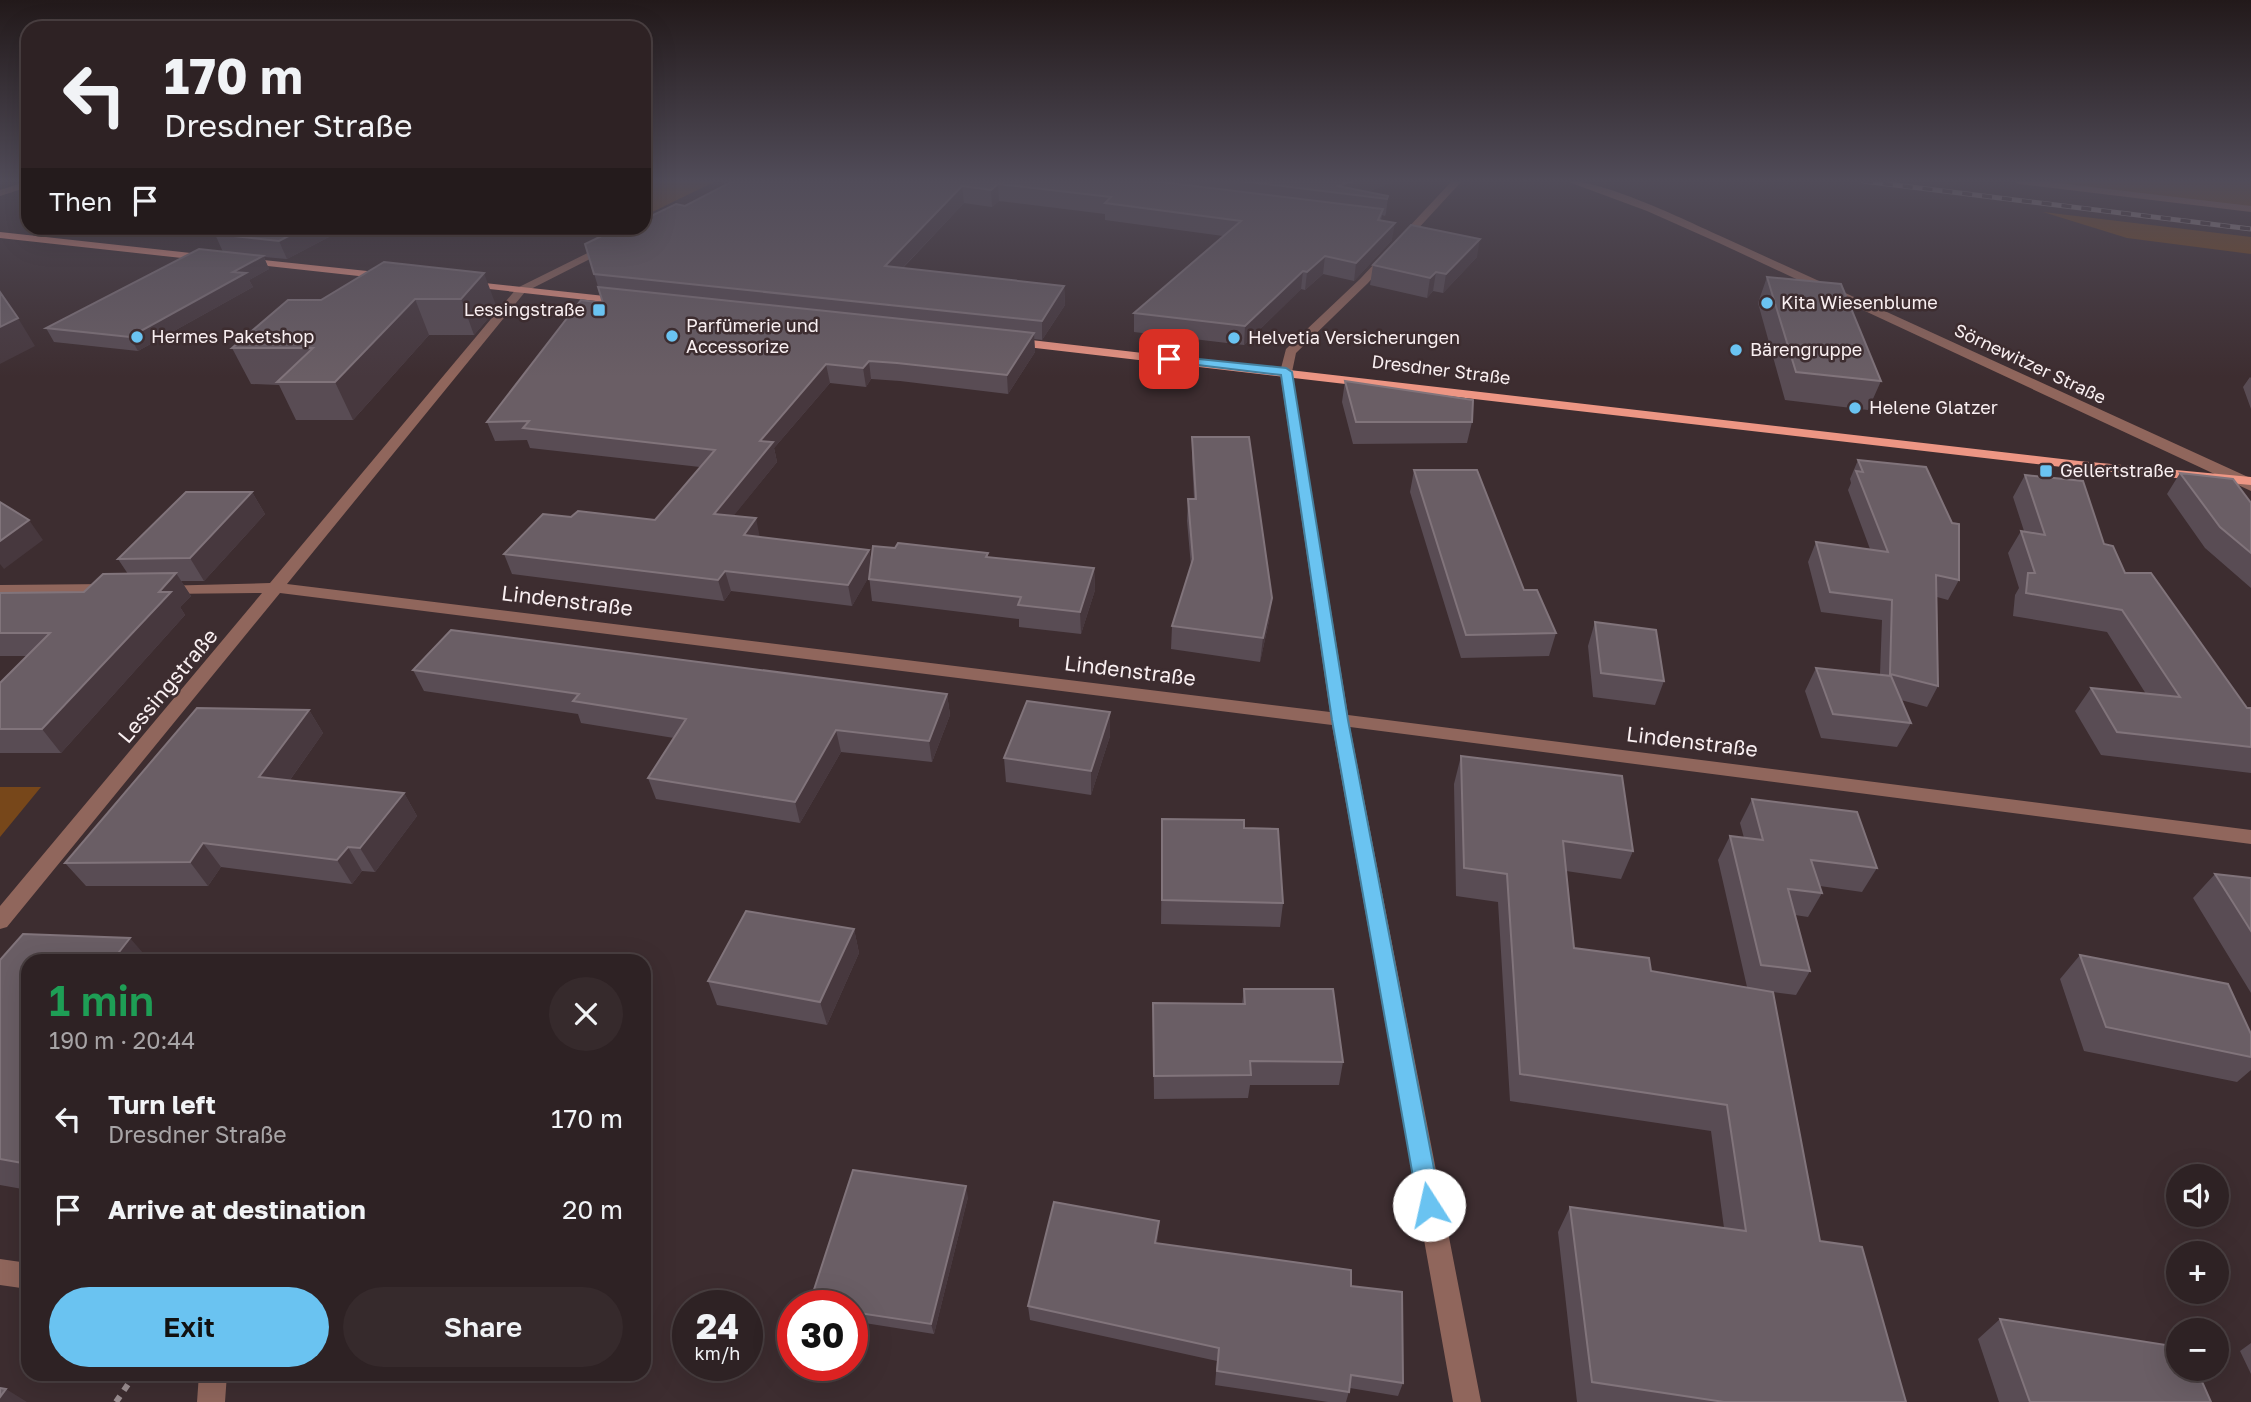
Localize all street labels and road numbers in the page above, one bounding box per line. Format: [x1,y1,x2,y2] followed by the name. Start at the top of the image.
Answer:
[1951,318,2110,408] street label: Sörnewitzer Straße
[1370,350,1512,388] street label: Dresdner Straße
[500,579,634,621] street label: Lindenstraße
[112,623,223,748] street label: Lessingstraße
[1063,649,1197,691] street label: Lindenstraße
[1625,720,1759,762] street label: Lindenstraße

